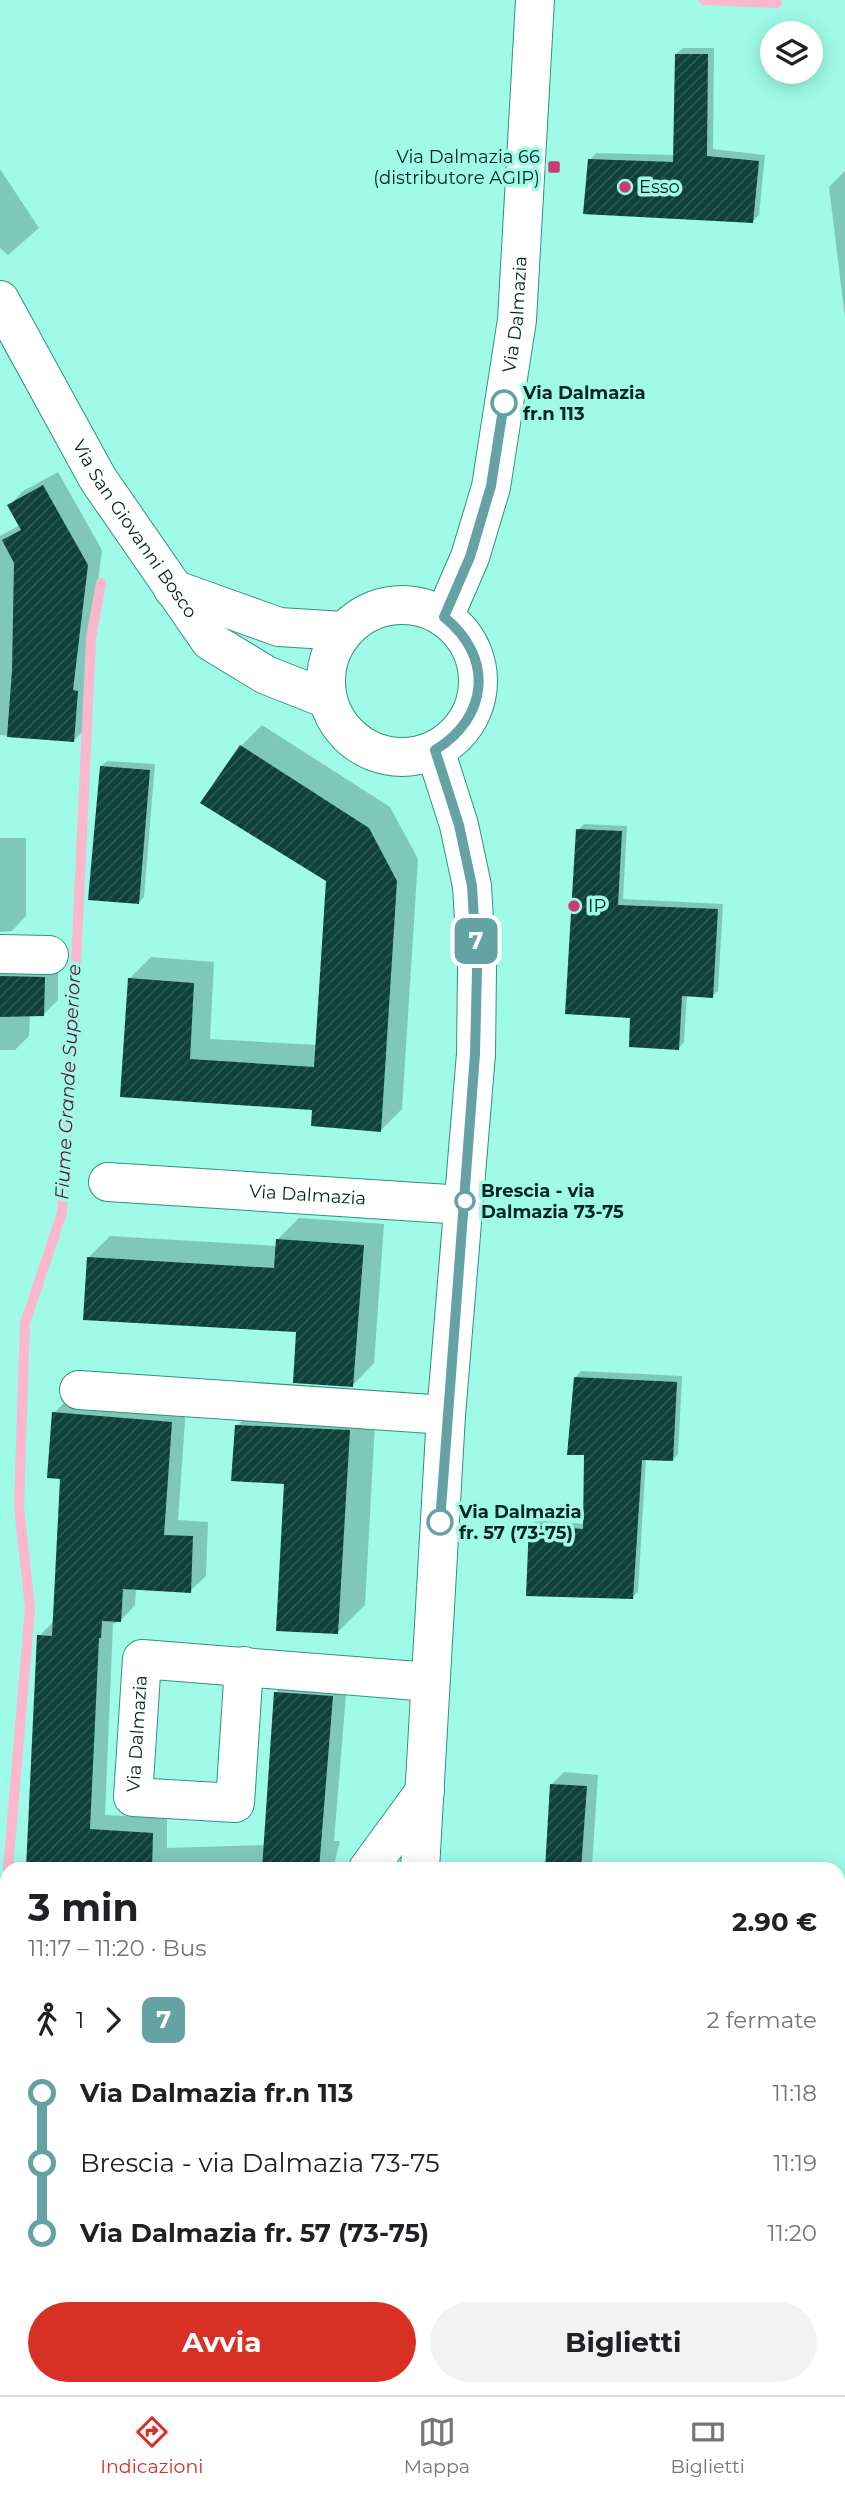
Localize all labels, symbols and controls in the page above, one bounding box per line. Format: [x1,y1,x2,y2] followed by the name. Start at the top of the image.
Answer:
[760,21,823,84] map controls
[760,21,823,84] button: layers
[373,146,540,189] place label: Via Dalmazia 66 (distributore AGIP)
[546,159,562,175] marker: Via Dalmazia 66 (distributore AGIP)
[639,176,680,198] place label: Esso
[617,179,633,195] marker: Esso
[498,255,532,374] street label: Via Dalmazia
[522,382,646,425] place label: Via Dalmazia fr.n 113
[491,390,517,416] marker: Via Dalmazia fr.n 113
[68,436,202,622] street label: Via San Giovanni Bosco
[588,895,606,917] place label: IP
[566,898,582,914] marker: IP
[453,918,499,964] line badge: 7
[469,926,483,955] text: 7
[50,964,86,1200] water label: Fiume Grande Superiore
[248,1180,367,1210] street label: Via Dalmazia
[481,1180,624,1223] place label: Brescia - via Dalmazia 73-75
[455,1191,475,1211] marker: Brescia - via Dalmazia 73-75
[458,1501,582,1544] place label: Via Dalmazia fr. 57 (73-75)
[427,1509,453,1535] marker: Via Dalmazia fr. 57 (73-75)
[122,1674,152,1793] street label: Via Dalmazia
[28,1884,139,1931] text: 3 min
[732,1906,817,1938] text: 2.90 €
[28,1934,206,1962] text: 11:17 – 11:20 · Bus
[28,2001,66,2039] icon: walk
[94,2001,132,2039] icon: forward
[156,2005,171,2034] text: 7
[76,2006,84,2034] text: 1
[707,2006,817,2034] text: 2 fermate
[80,2077,353,2109] text: Via Dalmazia fr.n 113
[773,2079,817,2107] text: 11:18
[80,2147,440,2179] text: Brescia - via Dalmazia 73-75
[773,2149,817,2177] text: 11:19
[80,2217,429,2249] text: Via Dalmazia fr. 57 (73-75)
[767,2219,817,2247] text: 11:20
[28,2302,416,2382] button: Avvia
[430,2302,817,2382] button: Biglietti
[100,2413,203,2478] tab: Indicazioni
[404,2413,470,2478] tab: Mappa
[670,2413,745,2478] tab: Biglietti

